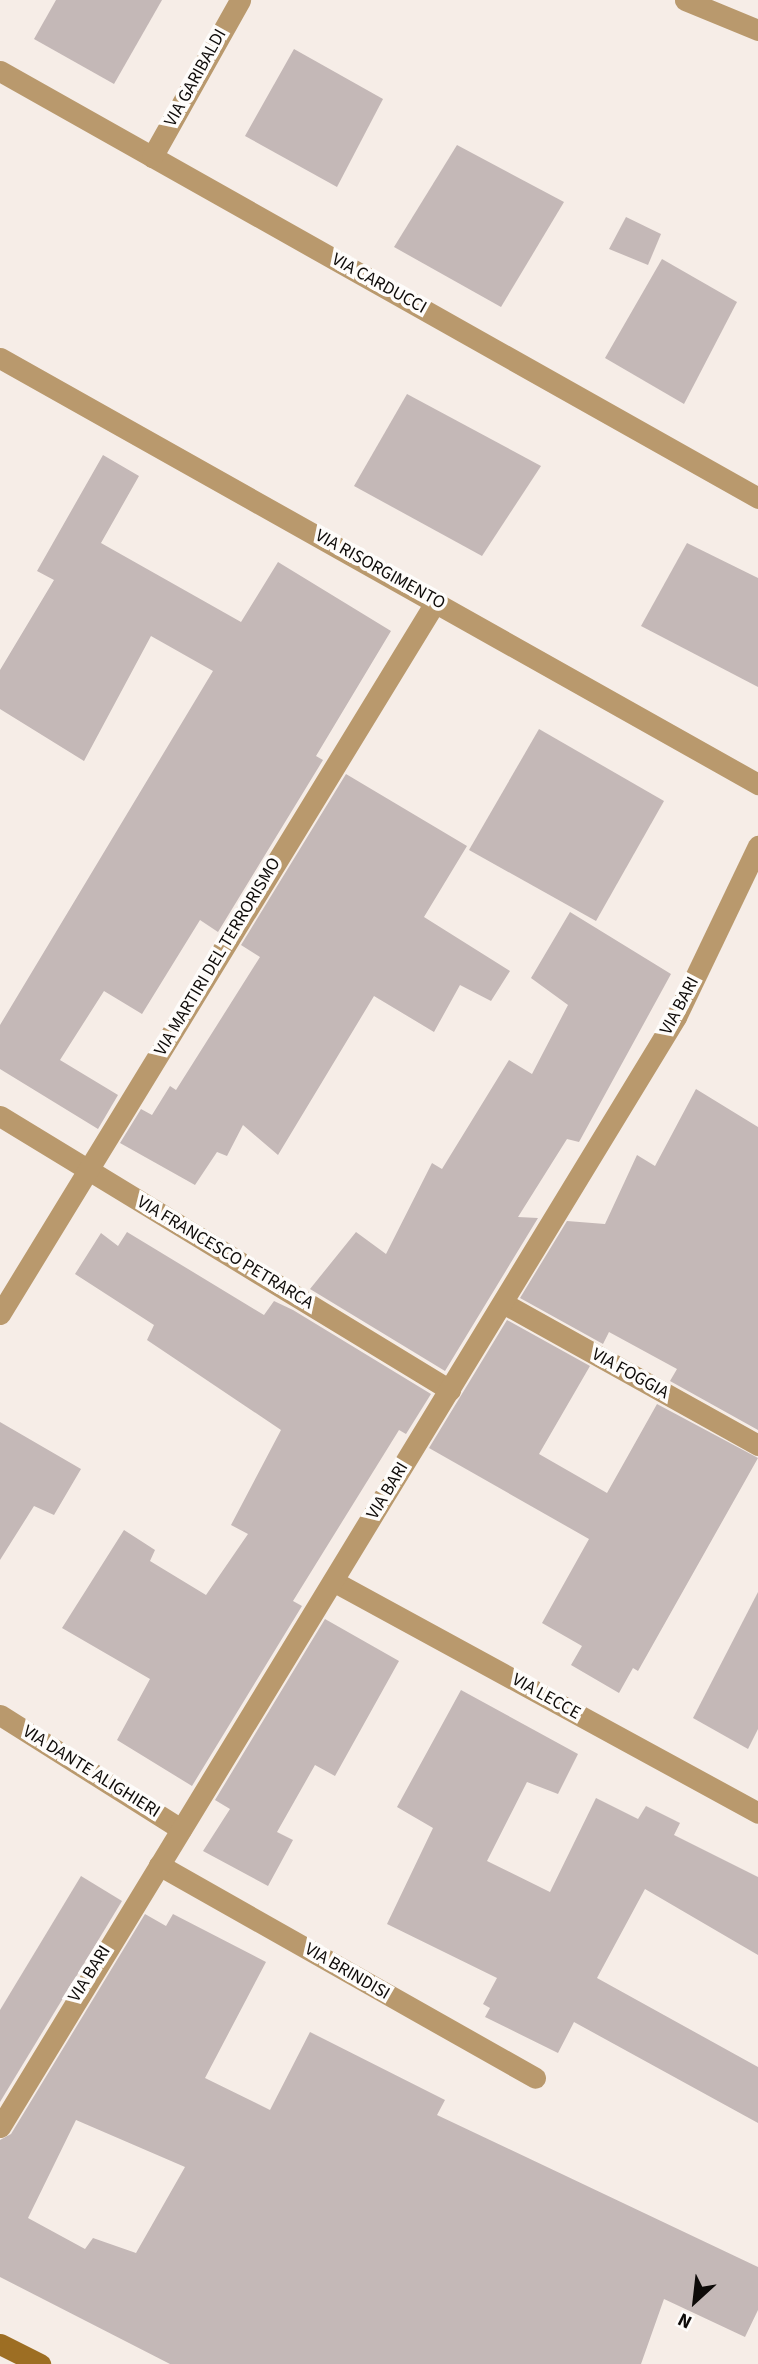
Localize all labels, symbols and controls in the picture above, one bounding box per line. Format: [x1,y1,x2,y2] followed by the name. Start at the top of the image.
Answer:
[160,26,232,130] street label: VIA GARIBALDI
[328,249,430,319] street label: VIA CARDUCCI
[311,525,449,615] street label: VIA RISORGIMENTO
[150,854,286,1060] street label: VIA MARTIRI DEL TERRORISMO
[656,973,704,1039] street label: VIA BARI
[133,1192,317,1314] street label: VIA FRANCESCO PETRARCA
[588,1344,672,1404] street label: VIA FOGGIA
[363,1459,413,1523] street label: VIA BARI
[508,1669,584,1725] street label: VIA LECCE
[18,1721,164,1823] street label: VIA DANTE ALIGHIERI
[301,1939,393,2005] street label: VIA BRINDISI
[64,1942,116,2006] street label: VIA BARI
[660,2266,730,2336] north arrow
[673,2305,697,2335] text: N

